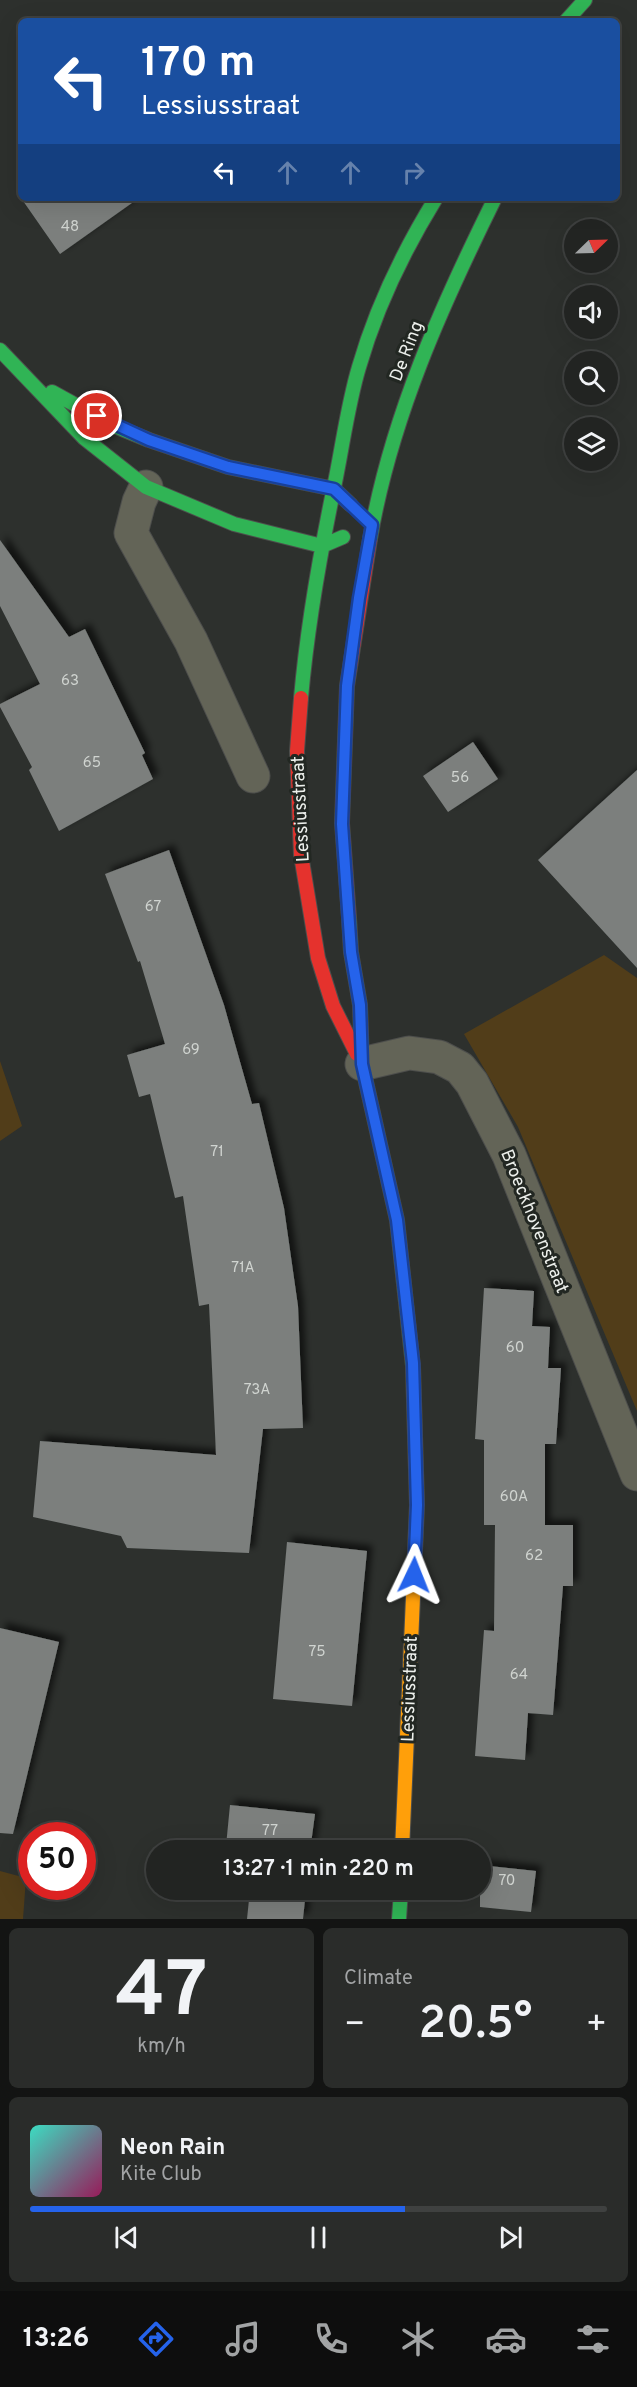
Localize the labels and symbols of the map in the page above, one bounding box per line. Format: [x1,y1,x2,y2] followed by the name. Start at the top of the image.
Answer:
[61,218,79,237] house number: 48
[564,219,618,273] north arrow
[385,318,429,385] street label: De Ring
[71,390,122,441] pin
[61,672,79,691] house number: 63
[83,754,101,773] house number: 65
[287,755,316,863] street label: Lessiusstraat
[451,769,469,788] house number: 56
[145,898,161,917] house number: 67
[182,1041,200,1060] house number: 69
[210,1143,224,1162] house number: 71
[494,1146,573,1297] street label: Broeckhovenstraat
[231,1259,255,1278] house number: 71A
[506,1339,524,1358] house number: 60
[244,1381,270,1400] house number: 73A
[500,1488,528,1507] house number: 60A
[382,1543,446,1607] position arrow
[525,1547,543,1566] house number: 62
[397,1636,424,1742] street label: Lessiusstraat
[308,1643,326,1662] house number: 75
[510,1666,528,1685] house number: 64
[18,1822,96,1900] speed limit sign: 50
[262,1822,278,1841] house number: 77
[498,1872,516,1891] house number: 70

